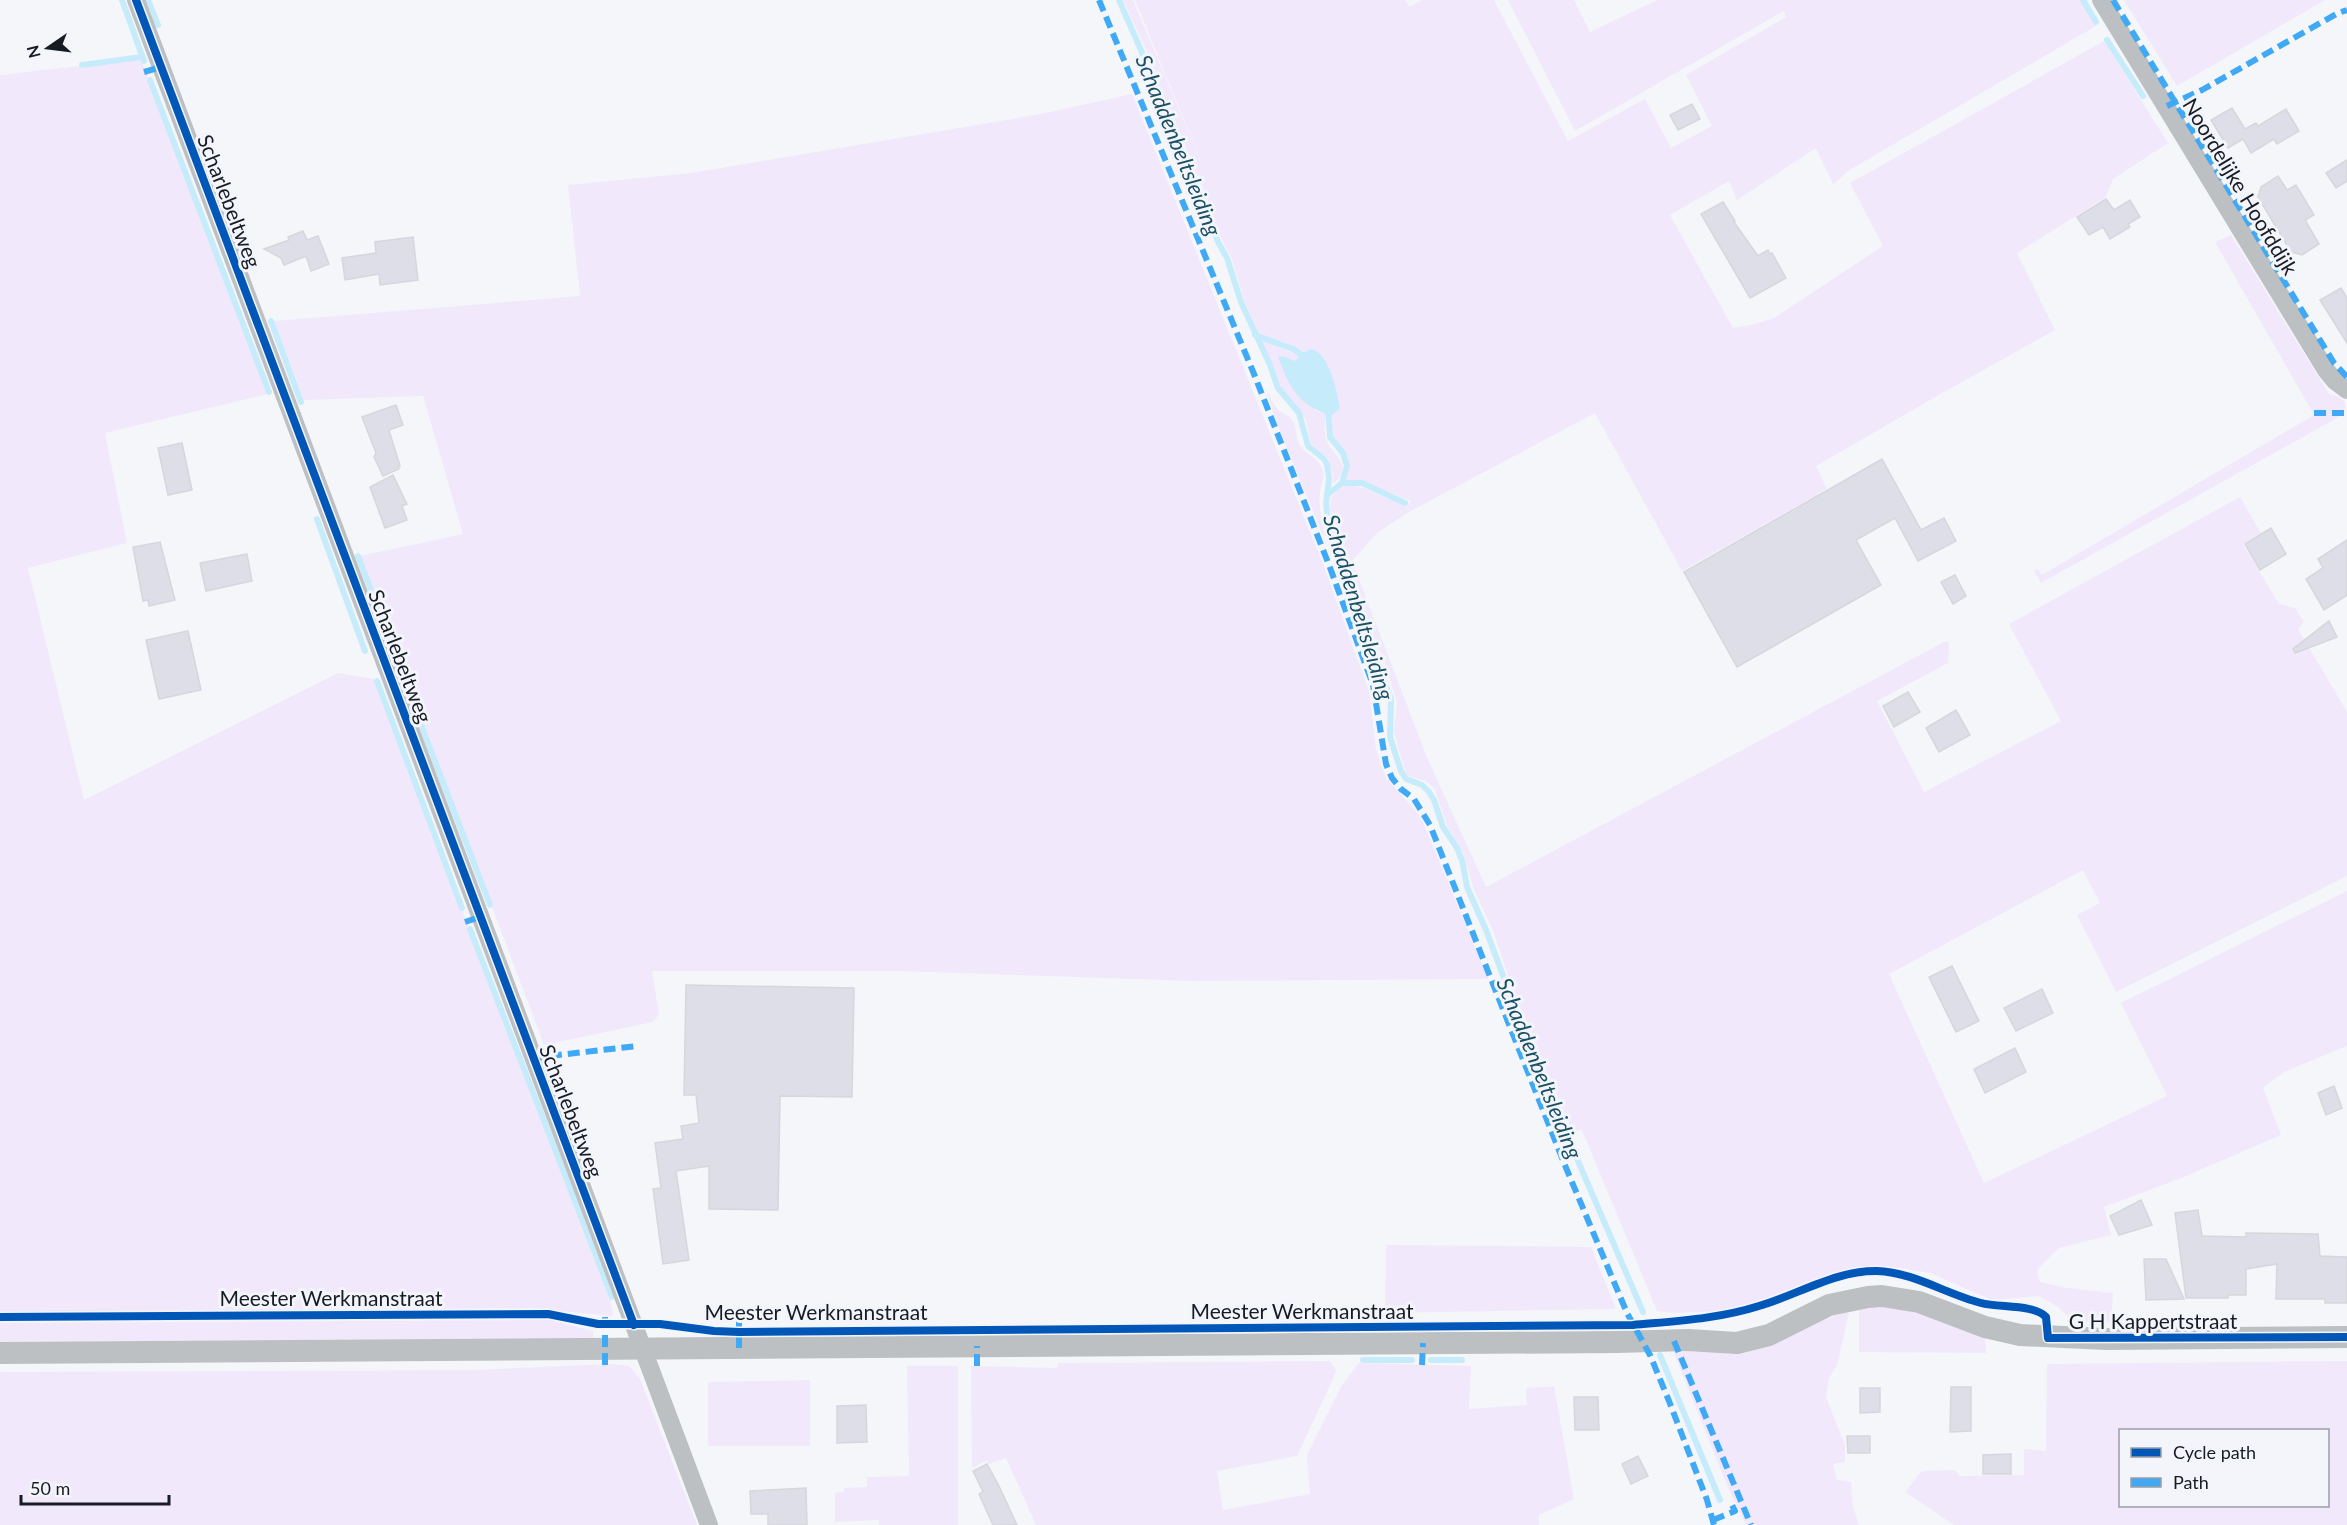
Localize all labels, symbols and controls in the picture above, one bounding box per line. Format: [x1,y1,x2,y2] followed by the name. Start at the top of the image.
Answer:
[18,18,78,78] north arrow
[22,43,44,60] text: N
[1130,51,1228,240] water label: Schaddenbeltsleiding
[2178,93,2304,279] street label: Noordelijke Hoofddijk
[193,131,267,271] street label: Scharlebeltweg
[1318,511,1400,703] water label: Schaddenbeltsleiding
[364,586,438,726] street label: Scharlebeltweg
[1491,974,1589,1163] water label: Schaddenbeltsleiding
[535,1041,609,1181] street label: Scharlebeltweg
[219,1285,443,1310] street label: Meester Werkmanstraat
[1190,1298,1414,1323] street label: Meester Werkmanstraat
[704,1299,928,1324] street label: Meester Werkmanstraat
[2069,1308,2238,1333] street label: G H Kappertstraat
[2119,1429,2329,1507] legend
[2173,1441,2256,1463] text: Cycle path
[21,1468,170,1506] scale bar
[2173,1471,2209,1493] text: Path
[30,1477,70,1499] text: 50 m

